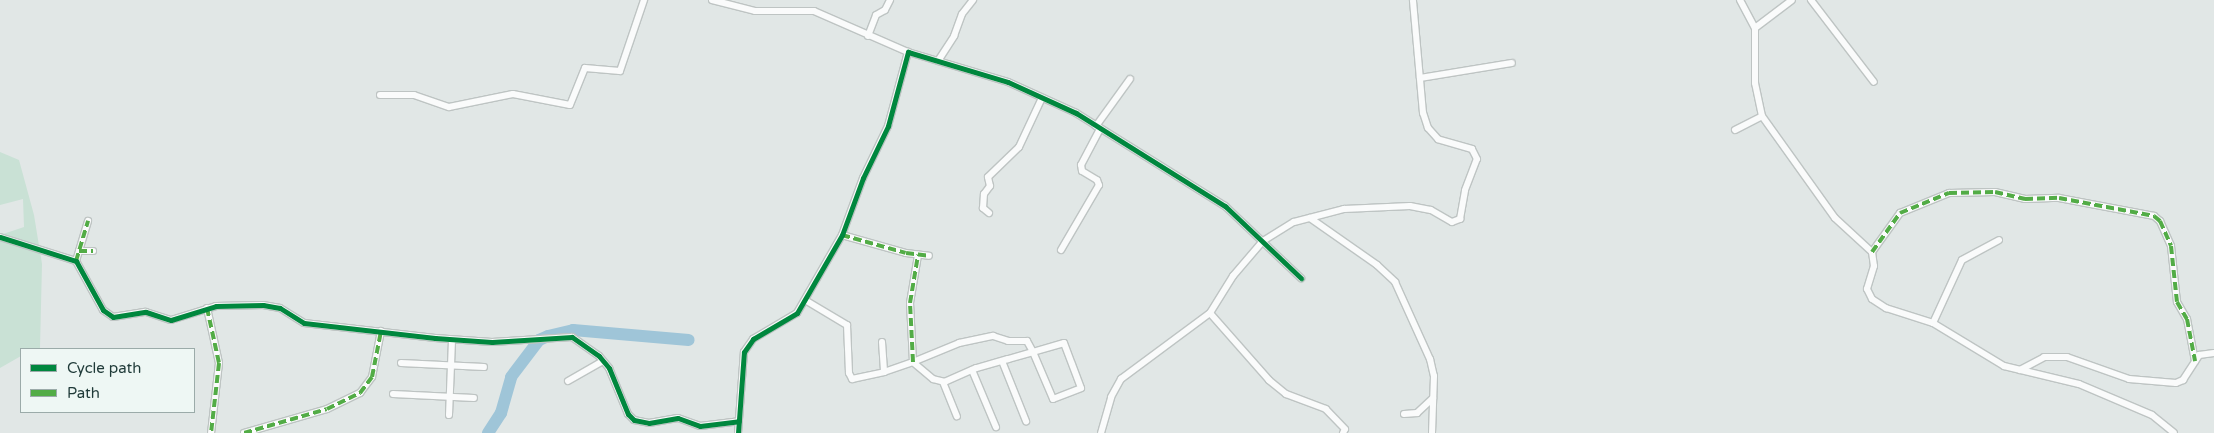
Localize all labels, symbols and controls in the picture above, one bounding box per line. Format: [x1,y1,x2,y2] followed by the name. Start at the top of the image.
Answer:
[20,348,195,413] legend
[67,359,141,377] text: Cycle path
[67,384,100,402] text: Path

